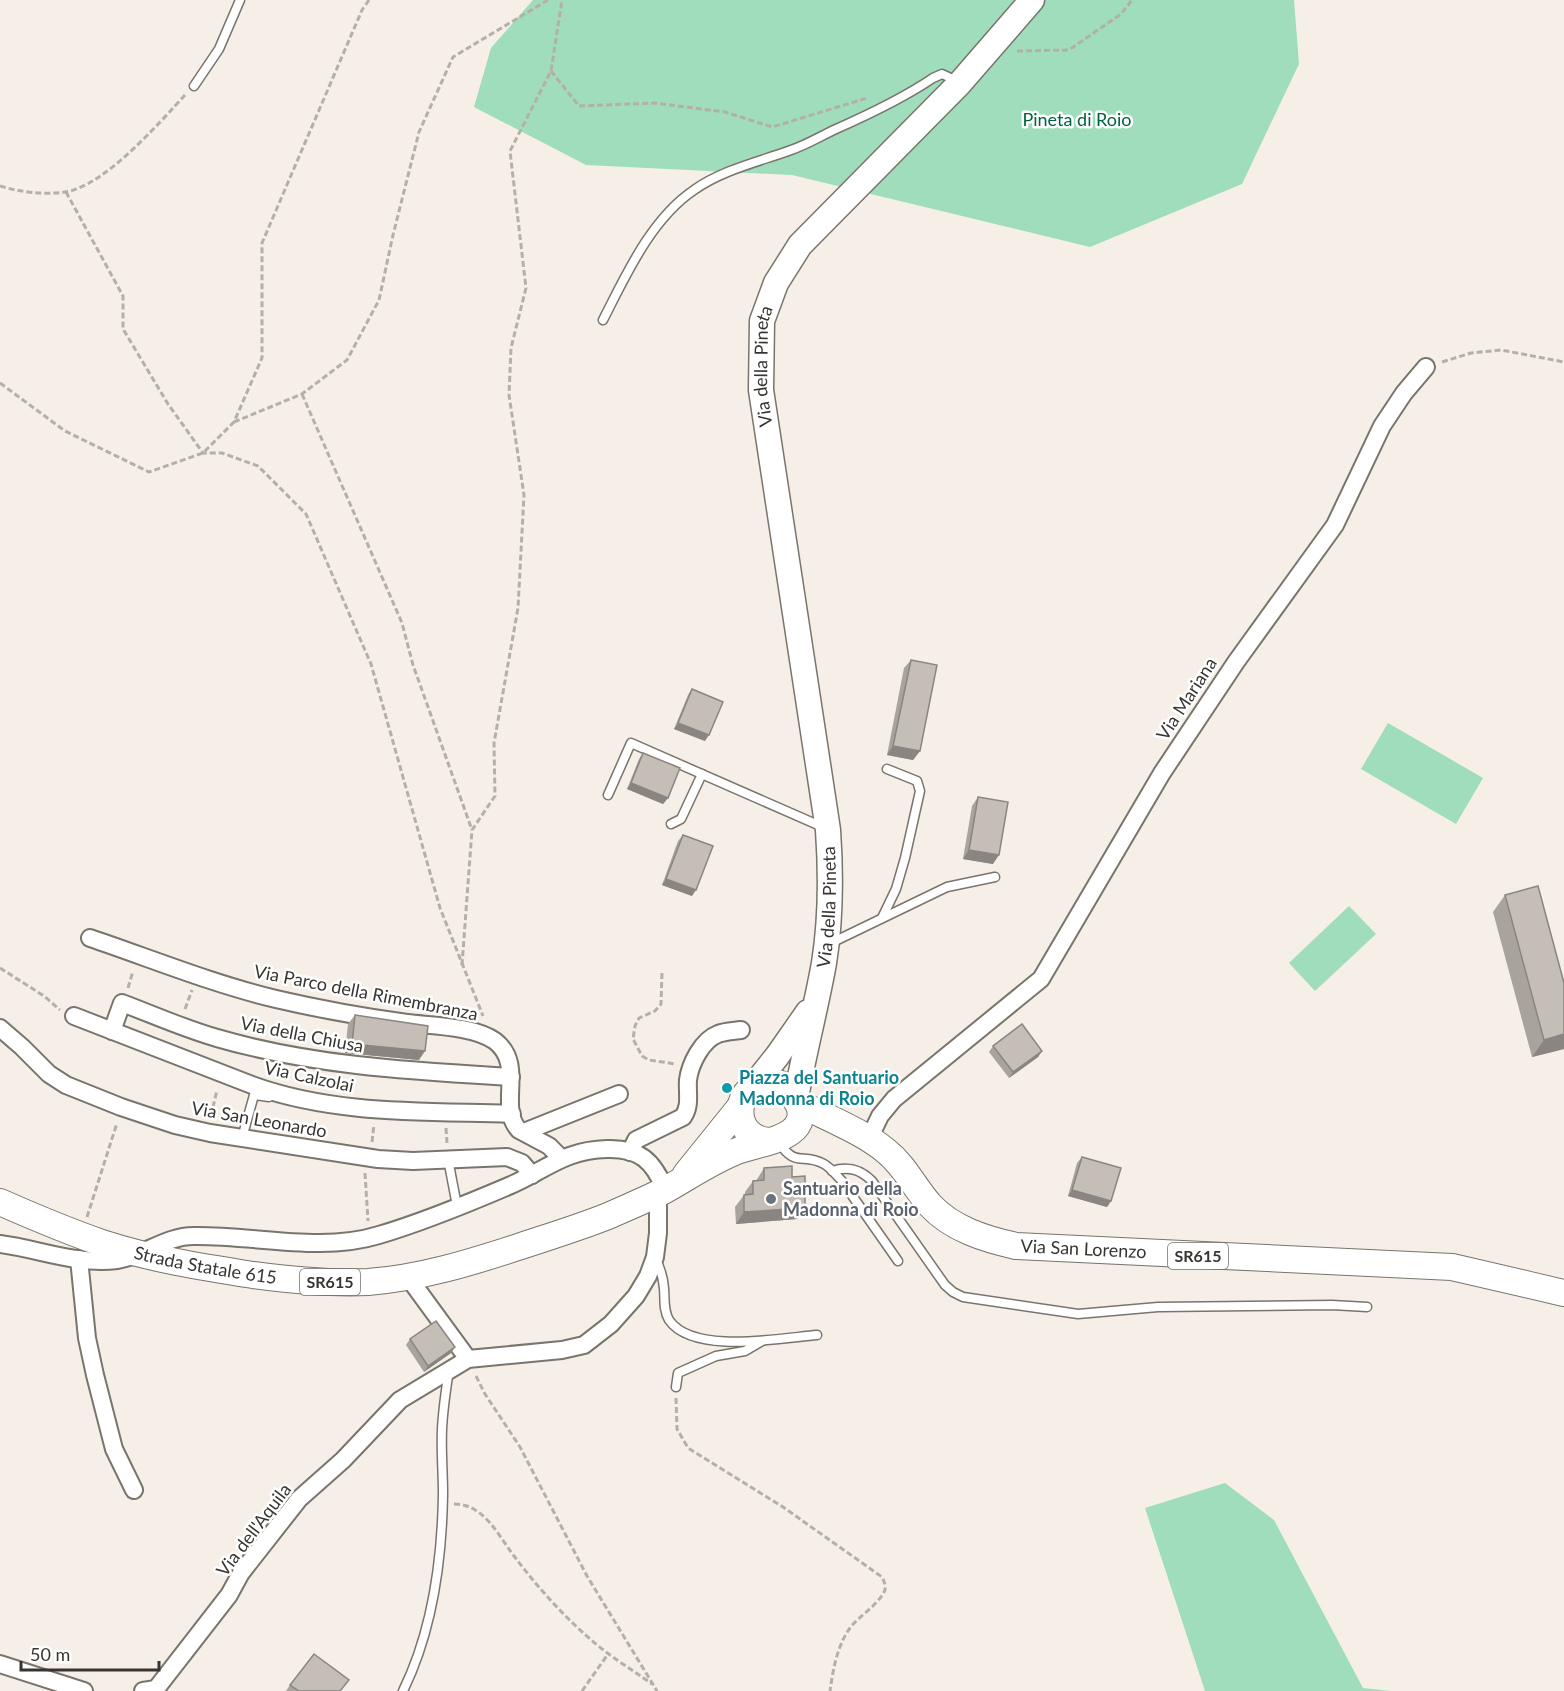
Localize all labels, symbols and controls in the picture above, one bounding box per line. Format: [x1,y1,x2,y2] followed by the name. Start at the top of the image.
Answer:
[1023,108,1132,130] park label: Pineta di Roio
[749,302,777,429] street label: Via della Pineta
[1151,653,1221,744] street label: Via Mariana
[811,846,840,969] street label: Via della Pineta
[252,959,480,1025] street label: Via Parco della Rimembranza
[239,1011,366,1057] street label: Via della Chiusa
[262,1056,356,1096] street label: Via Calzolai
[739,1066,899,1109] place label: Piazza del Santuario Madonna di Roio
[720,1081,734,1095] marker: Piazza del Santuario Madonna di Roio
[190,1096,329,1142] street label: Via San Leonardo
[783,1177,919,1220] place label: Santuario della Madonna di Roio
[764,1192,778,1206] marker: Santuario della Madonna di Roio
[1020,1234,1147,1262] street label: Via San Lorenzo
[132,1241,278,1288] street label: Strada Statale 615
[1168,1243,1228,1269] road number: SR615
[300,1269,360,1295] road number: SR615
[211,1479,295,1580] street label: Via dell'Aquila
[21,1634,159,1672] scale bar
[30,1643,70,1665] text: 50 m

